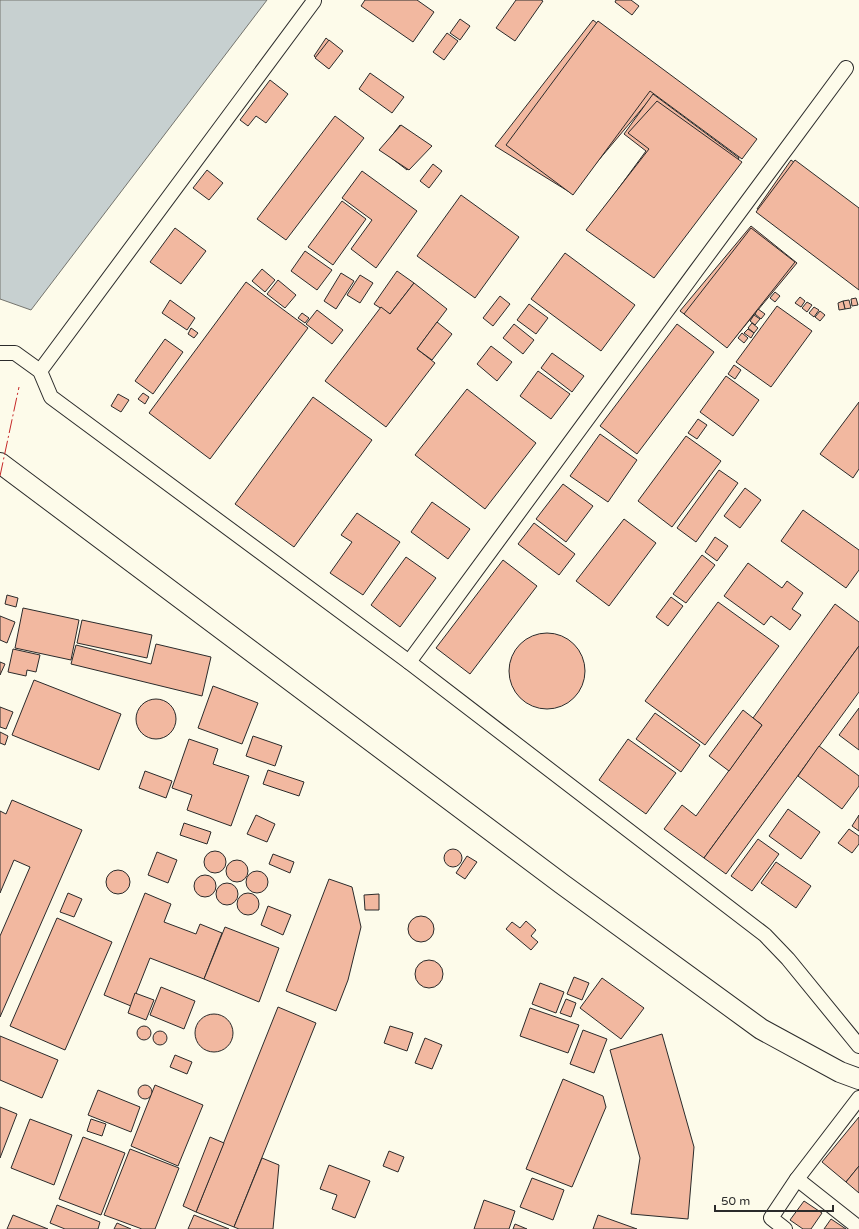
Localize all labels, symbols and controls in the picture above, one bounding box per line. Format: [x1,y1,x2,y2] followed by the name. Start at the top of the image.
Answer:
[715,1187,833,1213] scale bar
[721,1194,750,1208] text: 50 m

